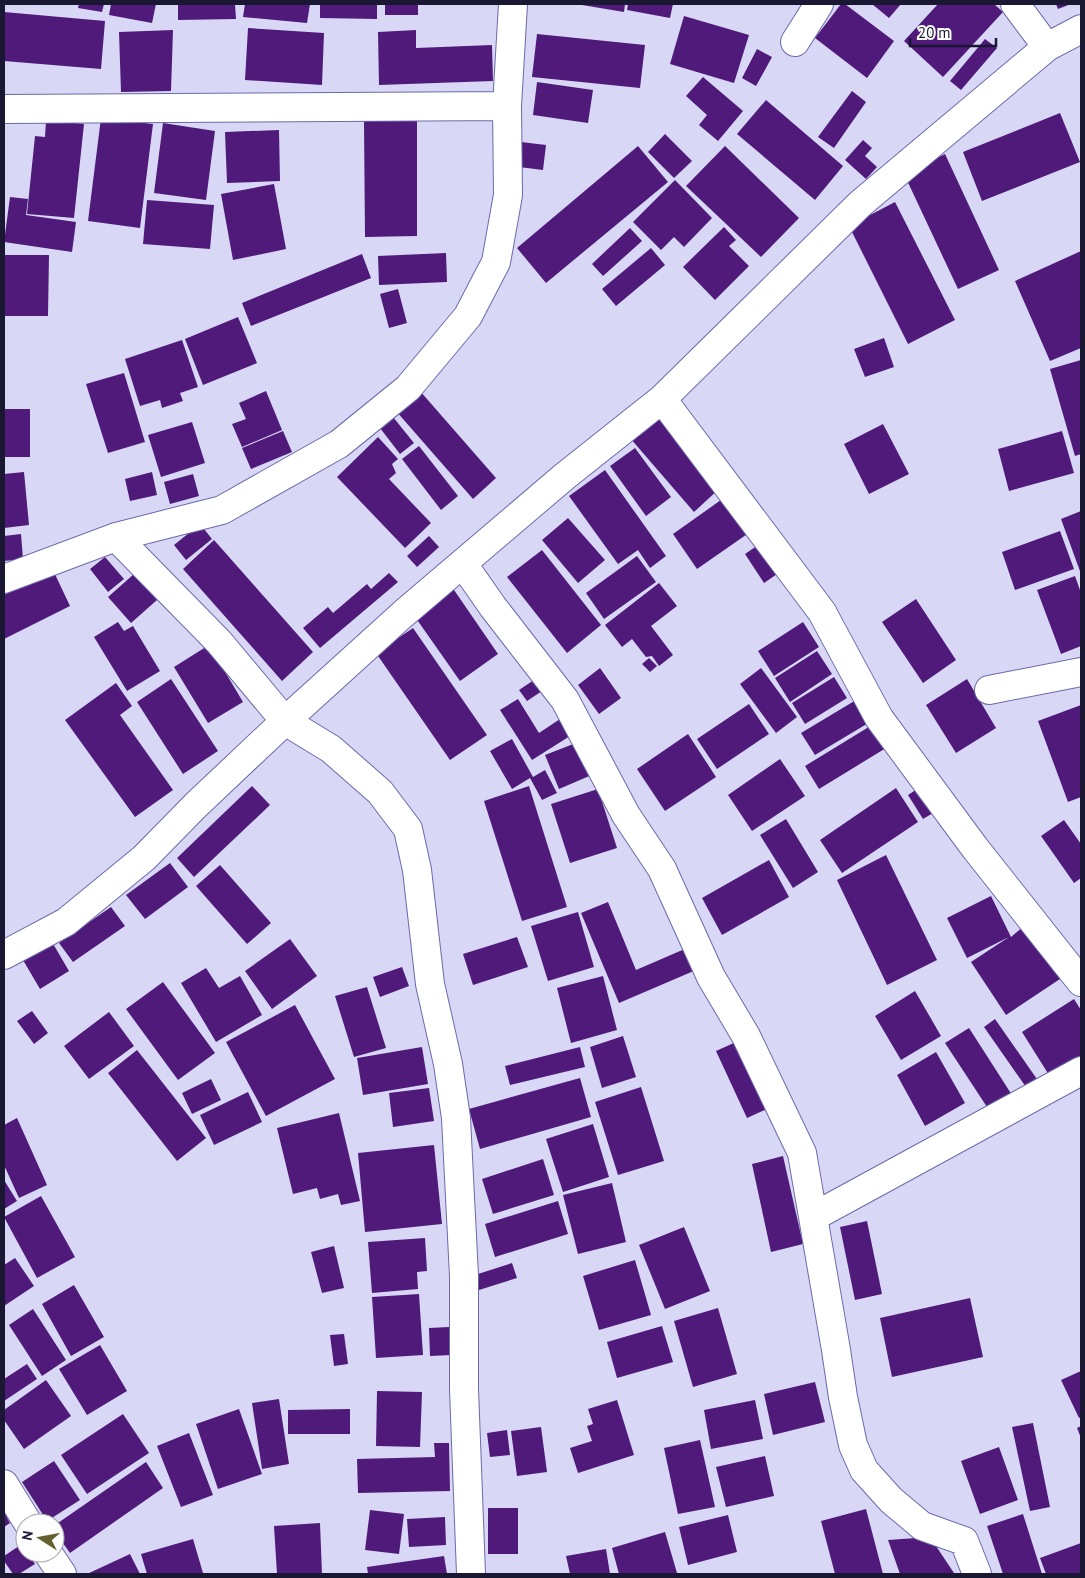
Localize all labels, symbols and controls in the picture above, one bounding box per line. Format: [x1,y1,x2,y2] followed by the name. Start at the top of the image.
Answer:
[910,15,996,47] scale bar
[918,23,951,42] text: 20 m
[15,1513,65,1563] north arrow
[18,1529,37,1542] text: N

